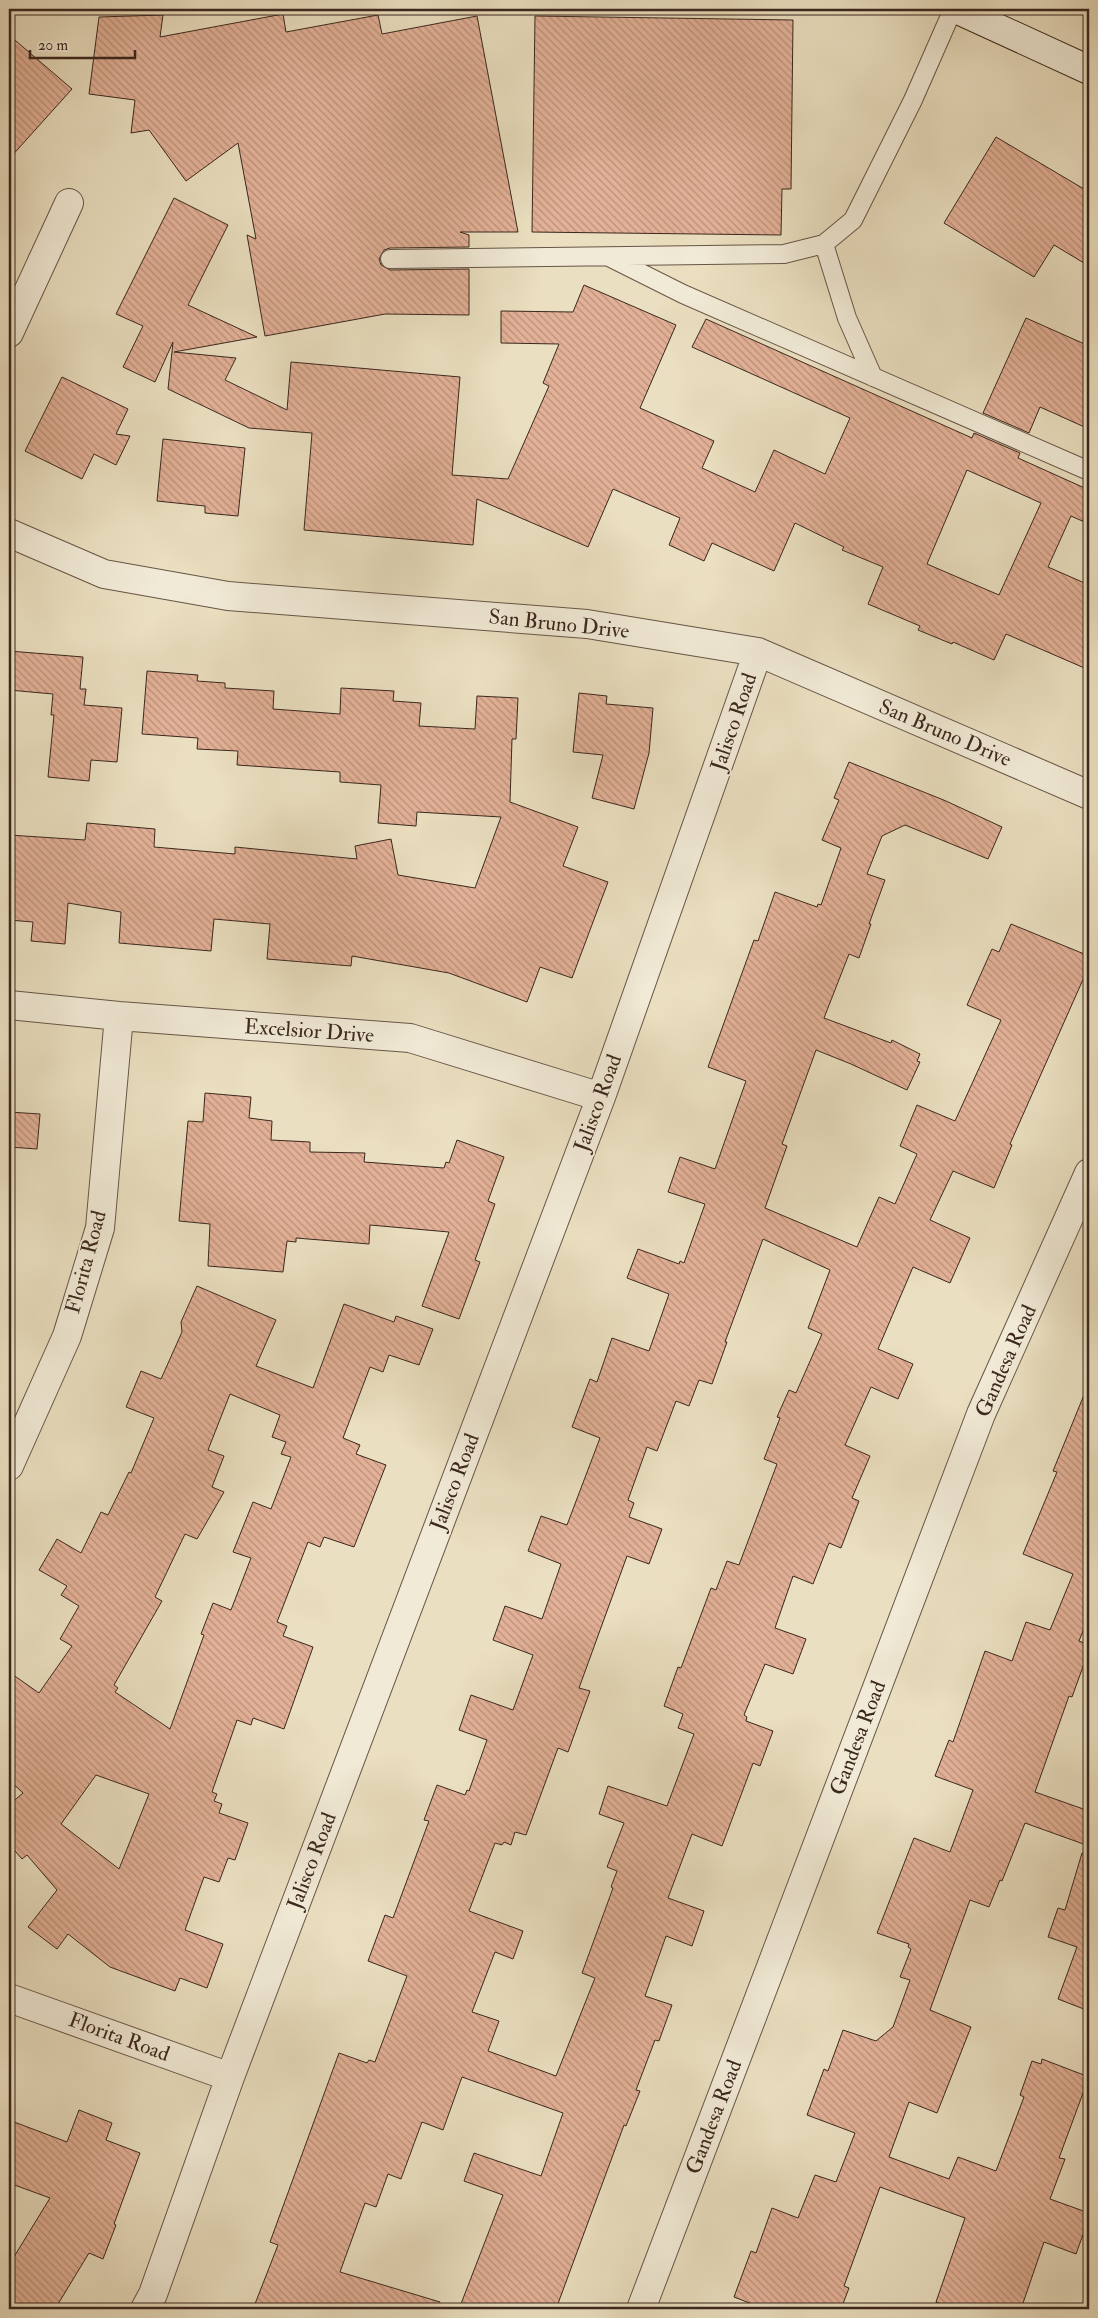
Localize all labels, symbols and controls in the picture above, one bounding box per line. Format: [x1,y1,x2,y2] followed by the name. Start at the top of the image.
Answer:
[30,28,135,60] scale bar
[38,36,68,55] text: 20 m
[487,603,631,645] street label: San Bruno Drive
[704,669,764,775] street label: Jalisco Road
[875,693,1016,773] street label: San Bruno Drive
[243,1013,375,1049] street label: Excelsior Drive
[568,1050,628,1156] street label: Jalisco Road
[59,1207,113,1316] street label: Florita Road
[969,1300,1043,1421] street label: Gandesa Road
[424,1429,486,1535] street label: Jalisco Road
[824,1676,892,1799] street label: Gandesa Road
[281,1808,343,1914] street label: Jalisco Road
[65,2006,174,2068] street label: Florita Road
[680,2055,748,2178] street label: Gandesa Road

